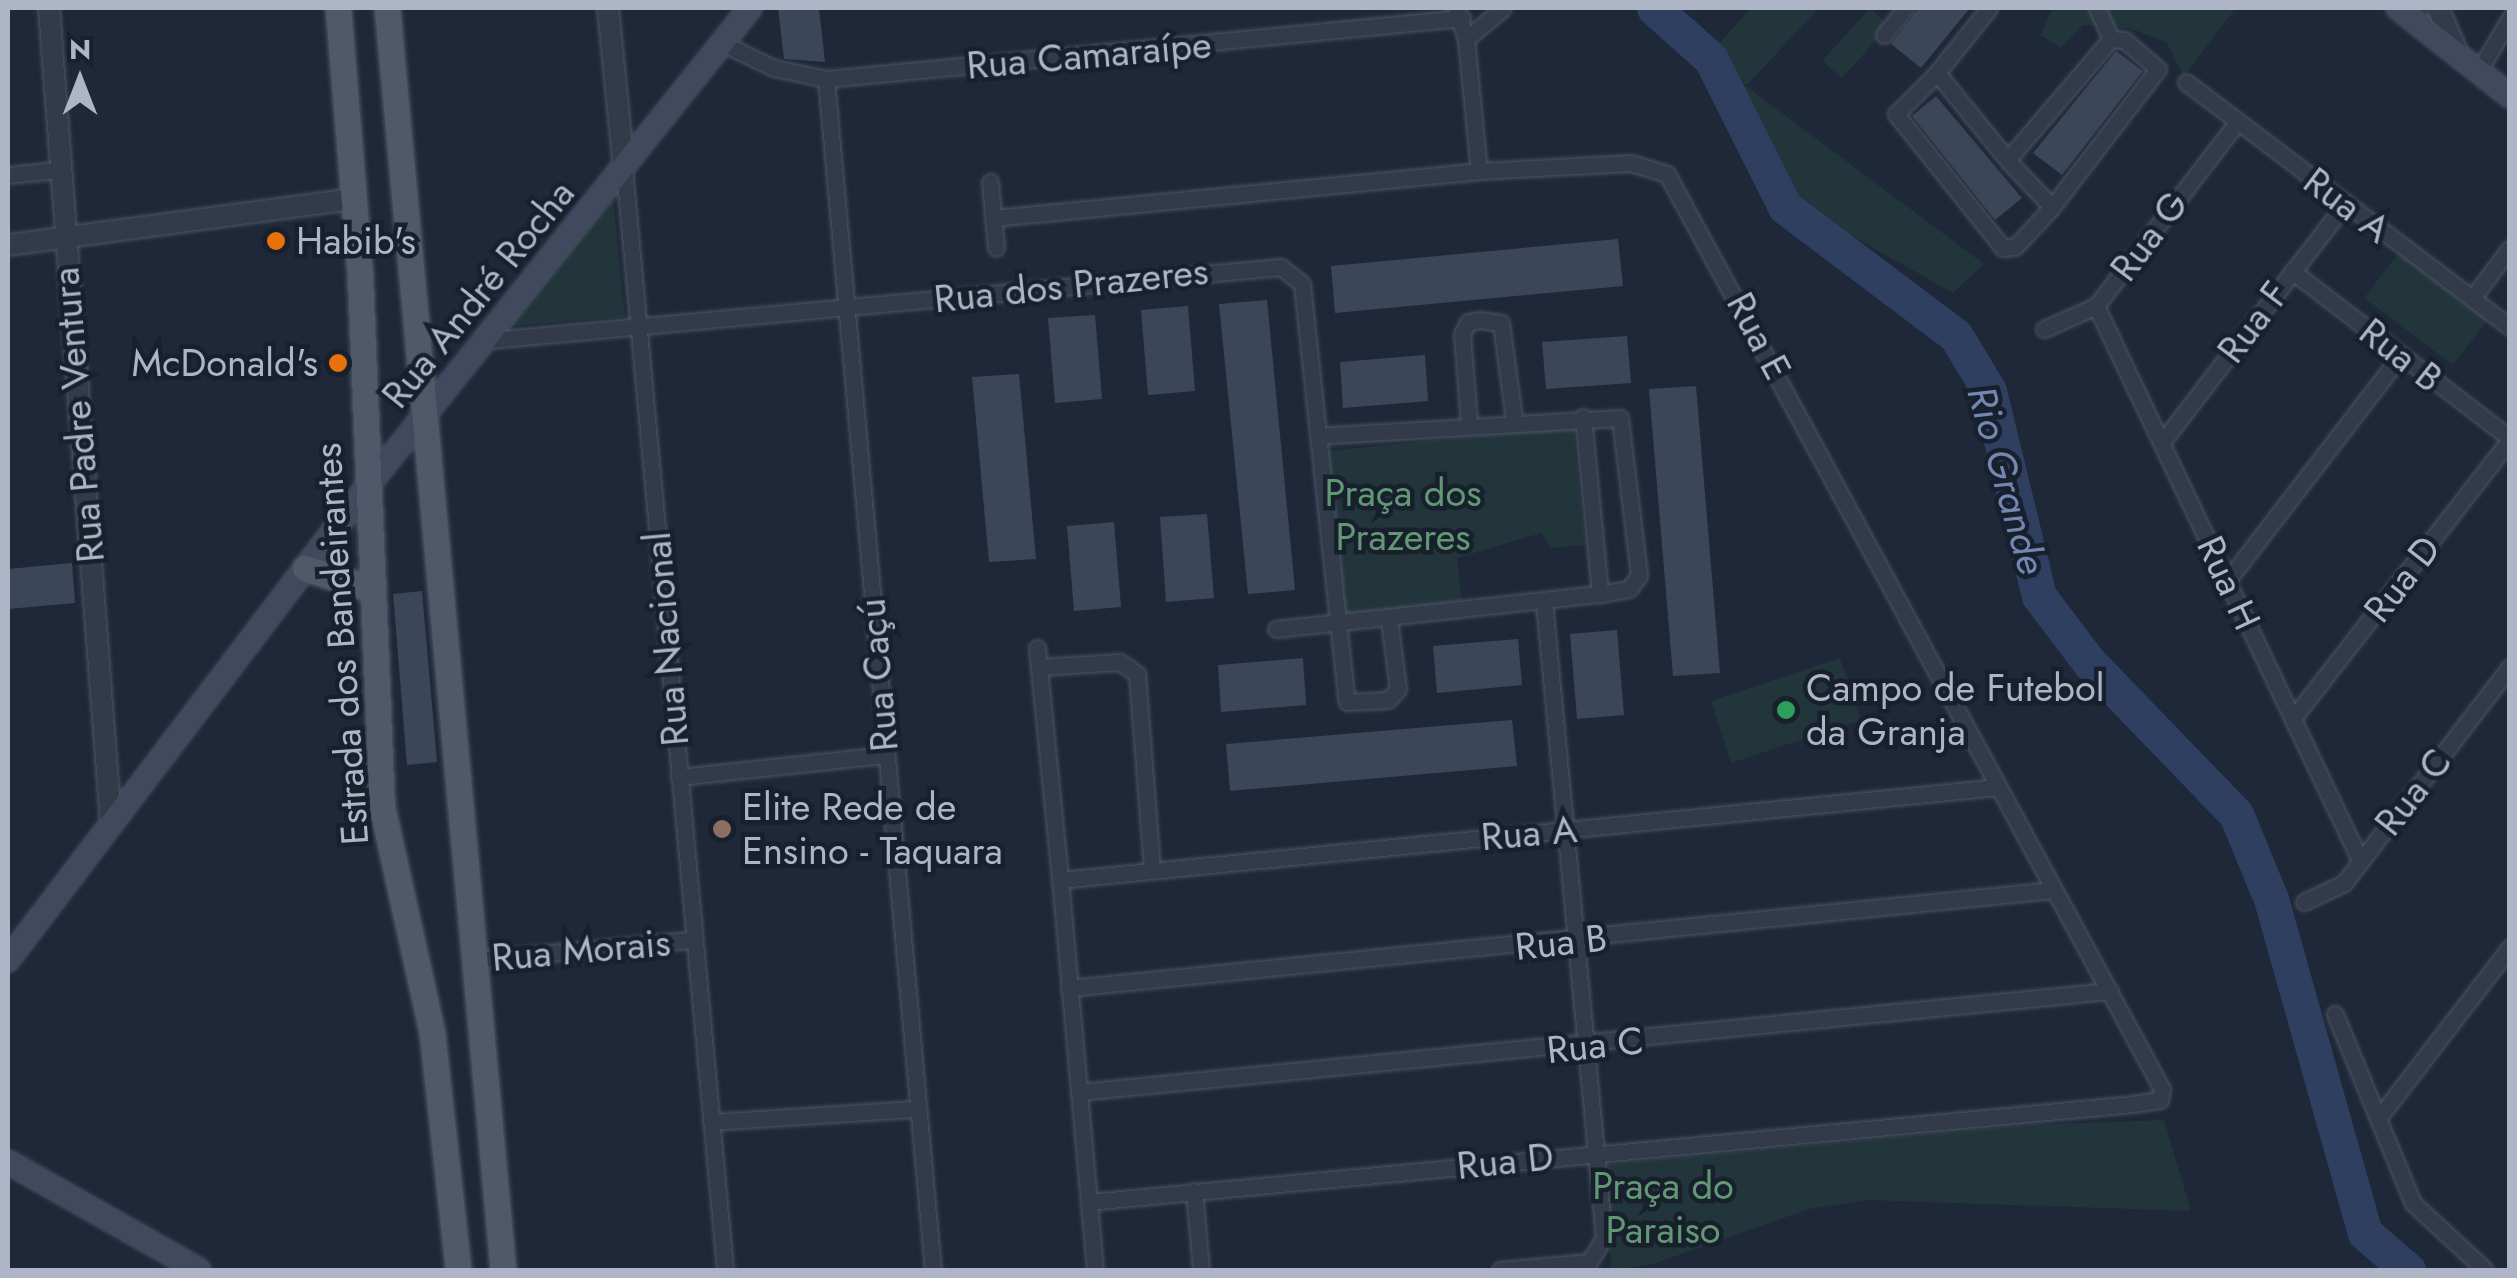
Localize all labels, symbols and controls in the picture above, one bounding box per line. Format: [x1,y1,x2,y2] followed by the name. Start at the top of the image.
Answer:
[965,22,1213,88] street label: Rua Camaraípe
[69,29,91,70] text: N
[30,30,130,130] north arrow
[2295,158,2399,252] street label: Rua A
[372,171,584,417] street label: Rua André Rocha
[2101,182,2197,290] street label: Rua G
[296,218,416,264] place label: Habib's
[265,230,287,252] marker: Habib's
[932,248,1210,322] street label: Rua dos Prazeres
[42,266,114,564] street label: Rua Padre Ventura
[2208,272,2298,372] street label: Rua F
[1717,285,1801,387] street label: Rua E
[2351,309,2451,401] street label: Rua B
[131,340,318,386] place label: McDonald's
[327,352,349,374] marker: McDonald's
[1957,381,2057,579] water label: Rio Grande
[304,441,378,847] street label: Estrada dos Bandeirantes
[1325,470,1481,560] park label: Praça dos Prazeres
[2354,527,2450,631] street label: Rua D
[2188,529,2270,637] street label: Rua H
[634,530,698,748] street label: Rua Nacional
[849,597,907,753] street label: Rua Caçú
[1806,665,2104,754] place label: Campo de Futebol da Granja
[1775,699,1797,721] marker: Campo de Futebol da Granja
[2365,740,2461,844] street label: Rua C
[742,784,1003,874] place label: Elite Rede de Ensino - Taquara
[1479,806,1579,860] street label: Rua A
[711,818,733,840] marker: Elite Rede de Ensino - Taquara
[1513,915,1609,969] street label: Rua B
[490,919,672,981] street label: Rua Morais
[1544,1017,1646,1073] street label: Rua C
[1455,1133,1555,1189] street label: Rua D
[1592,1163,1734,1252] park label: Praça do Paraiso

